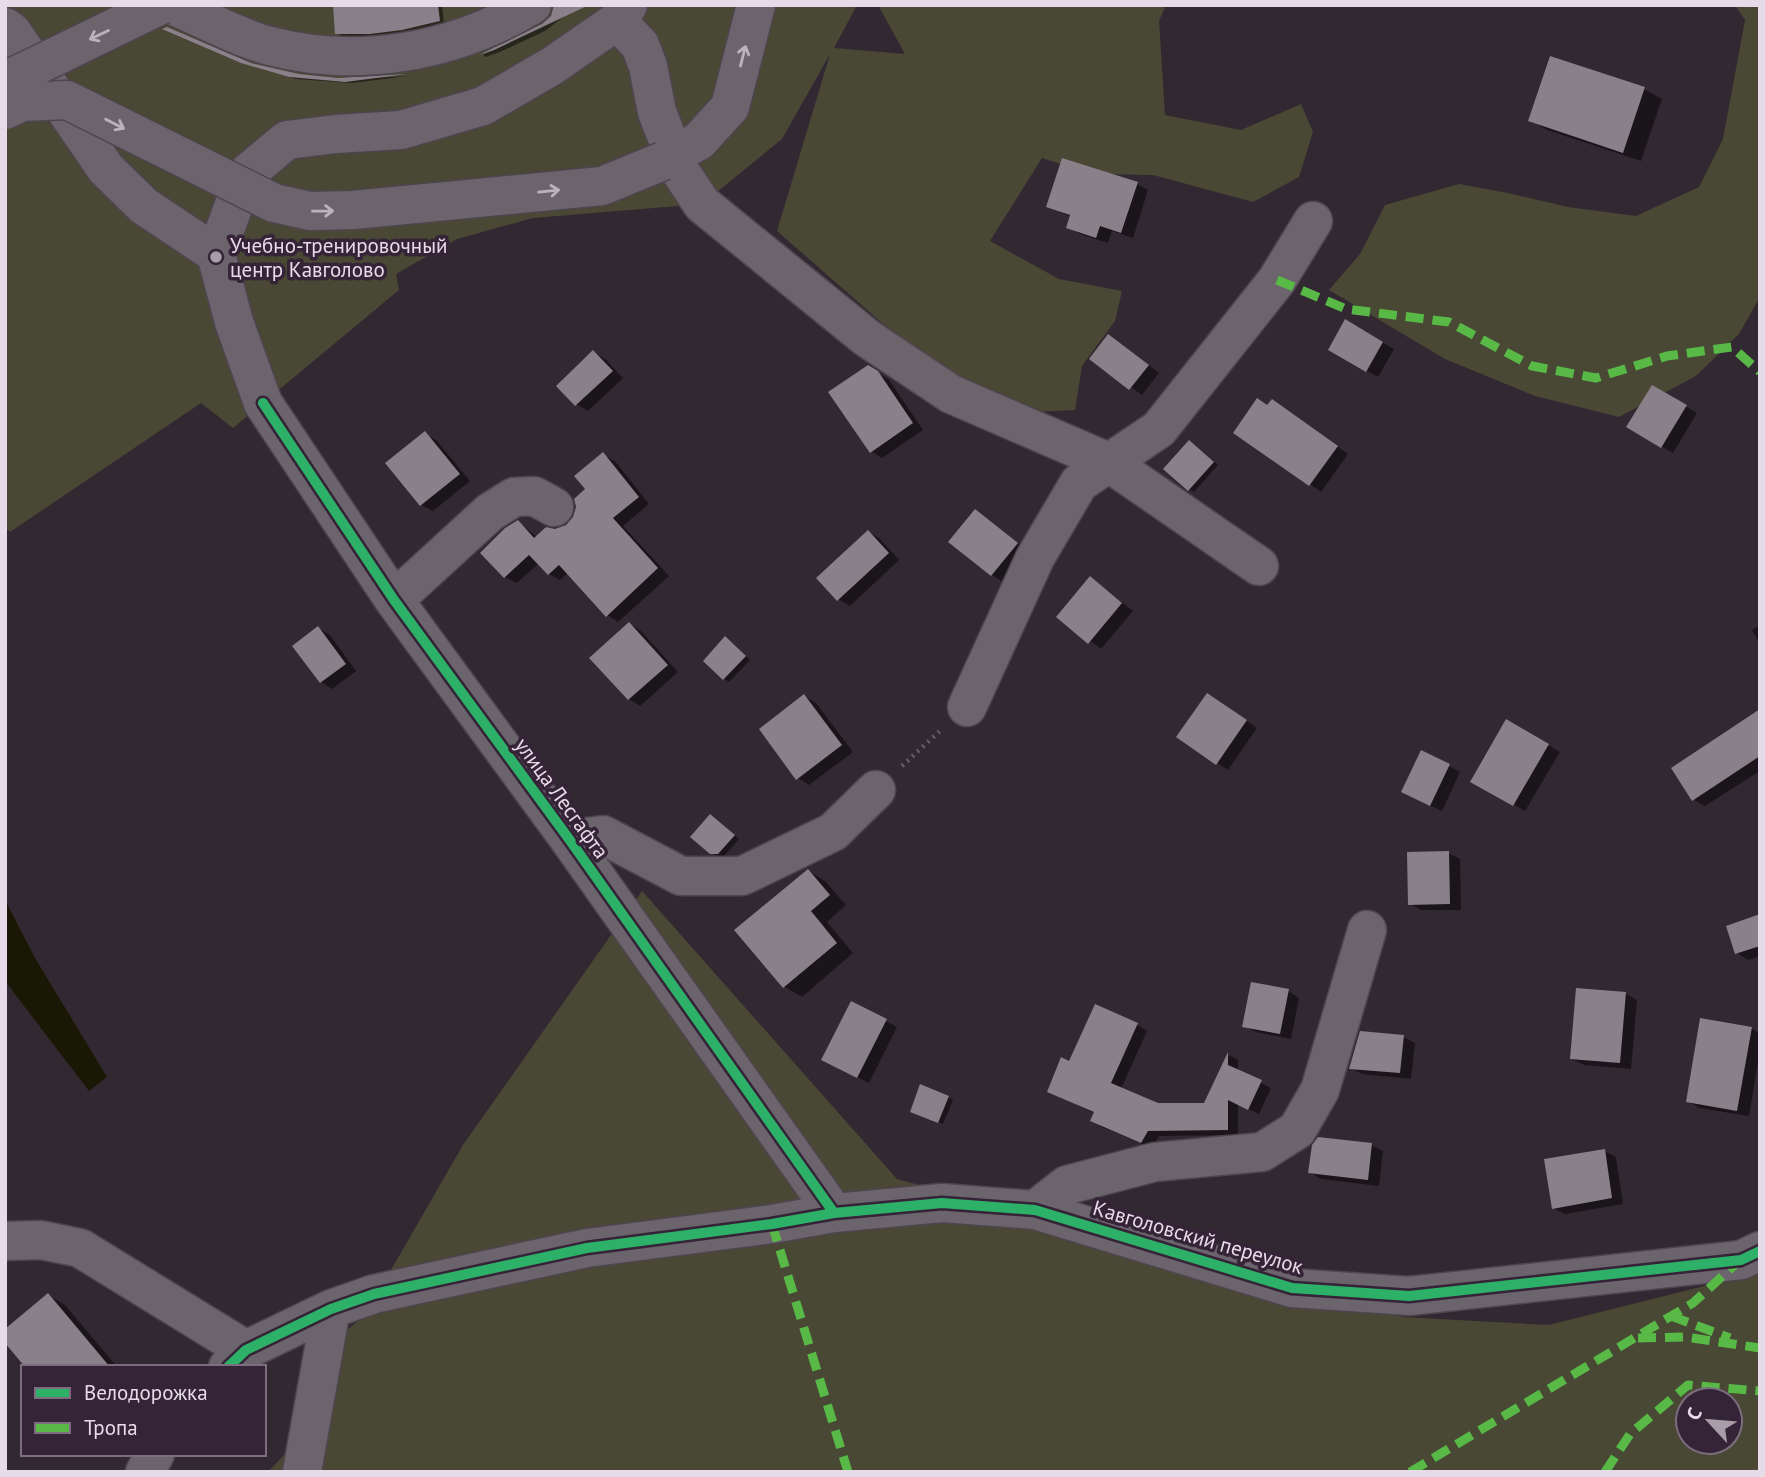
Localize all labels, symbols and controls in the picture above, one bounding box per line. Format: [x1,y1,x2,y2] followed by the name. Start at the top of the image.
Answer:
[89,29,110,42] one-way arrow
[737,45,750,68] one-way arrow
[104,117,125,131] one-way arrow
[538,184,560,197] one-way arrow
[311,204,334,218] one-way arrow
[230,232,448,283] place label: Учебно-тренировочный центр Кавголово
[208,249,224,265] marker: Учебно-тренировочный центр Кавголово
[509,732,615,864] street label: улица Лесгафта
[1090,1194,1306,1280] street label: Кавголовский переулок
[21,1365,266,1456] legend
[84,1379,208,1406] text: Велодорожка
[1674,1386,1744,1456] north arrow
[1681,1403,1707,1424] text: С
[84,1414,138,1441] text: Тропа

